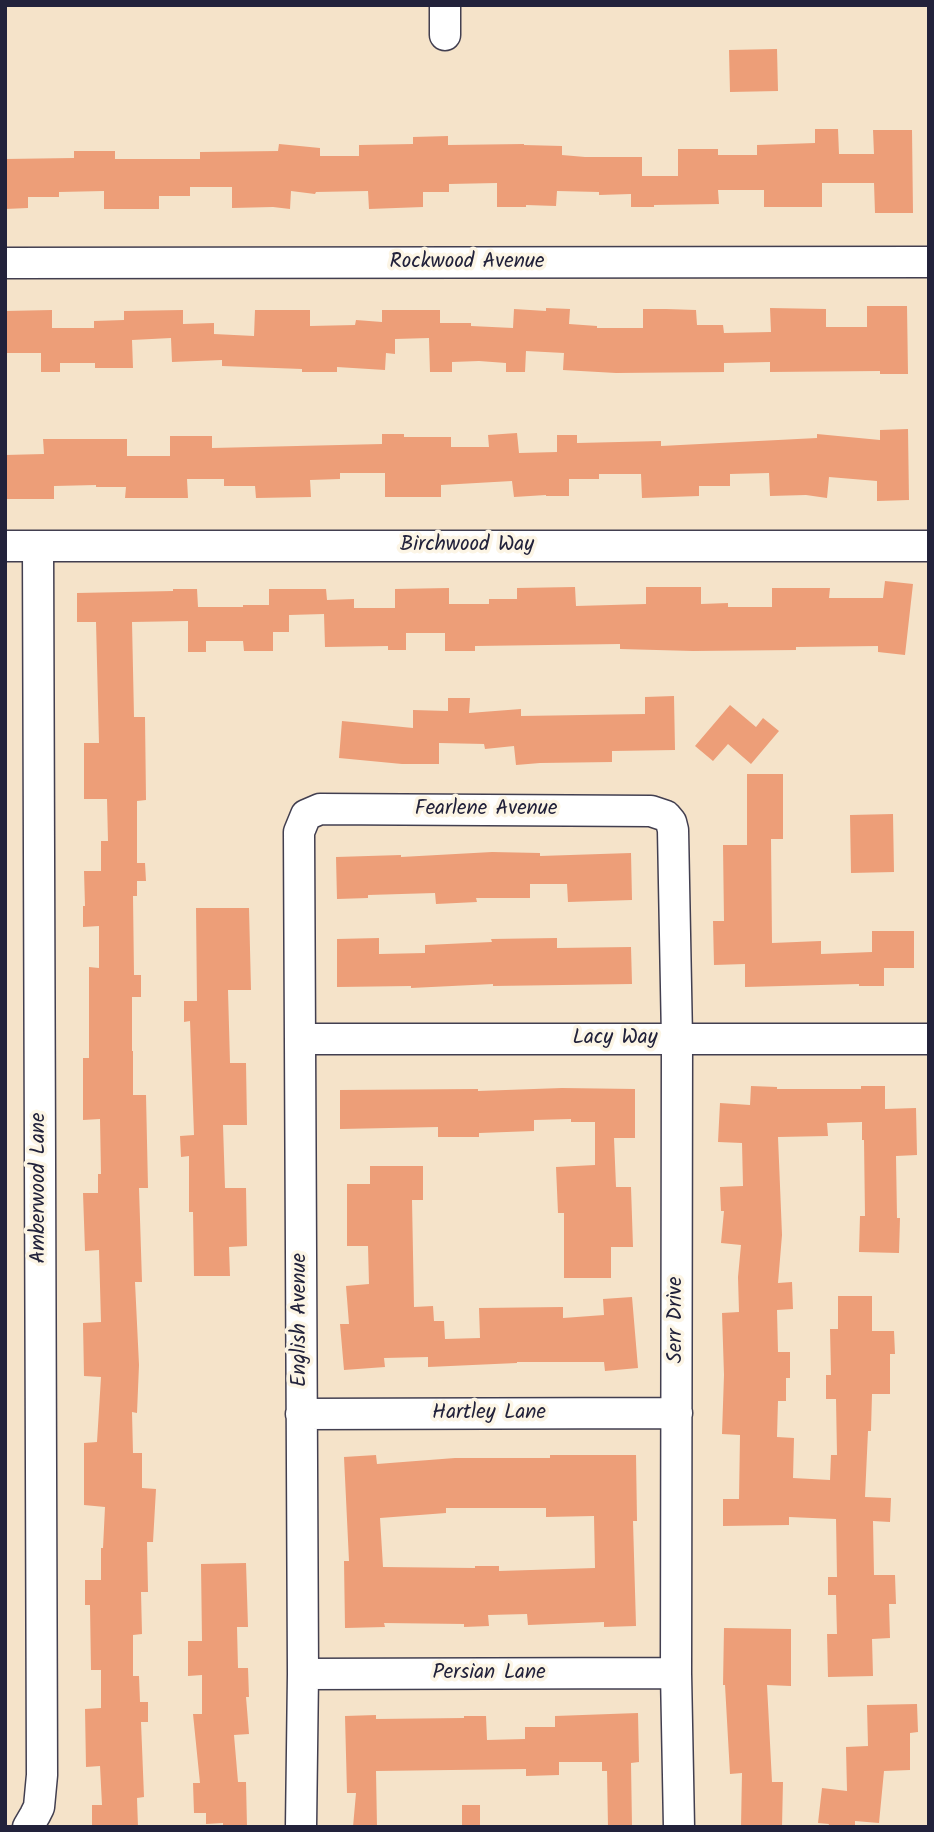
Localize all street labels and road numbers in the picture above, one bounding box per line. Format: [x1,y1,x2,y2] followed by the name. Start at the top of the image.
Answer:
[390,250,544,276] street label: Rockwood Avenue
[400,533,534,559] street label: Birchwood Way
[415,797,557,823] street label: Fearlene Avenue
[572,1026,658,1052] street label: Lacy Way
[27,1113,53,1263] street label: Amberwood Lane
[288,1253,314,1387] street label: English Avenue
[664,1277,690,1363] street label: Serr Drive
[432,1401,546,1427] street label: Hartley Lane
[432,1661,546,1687] street label: Persian Lane

